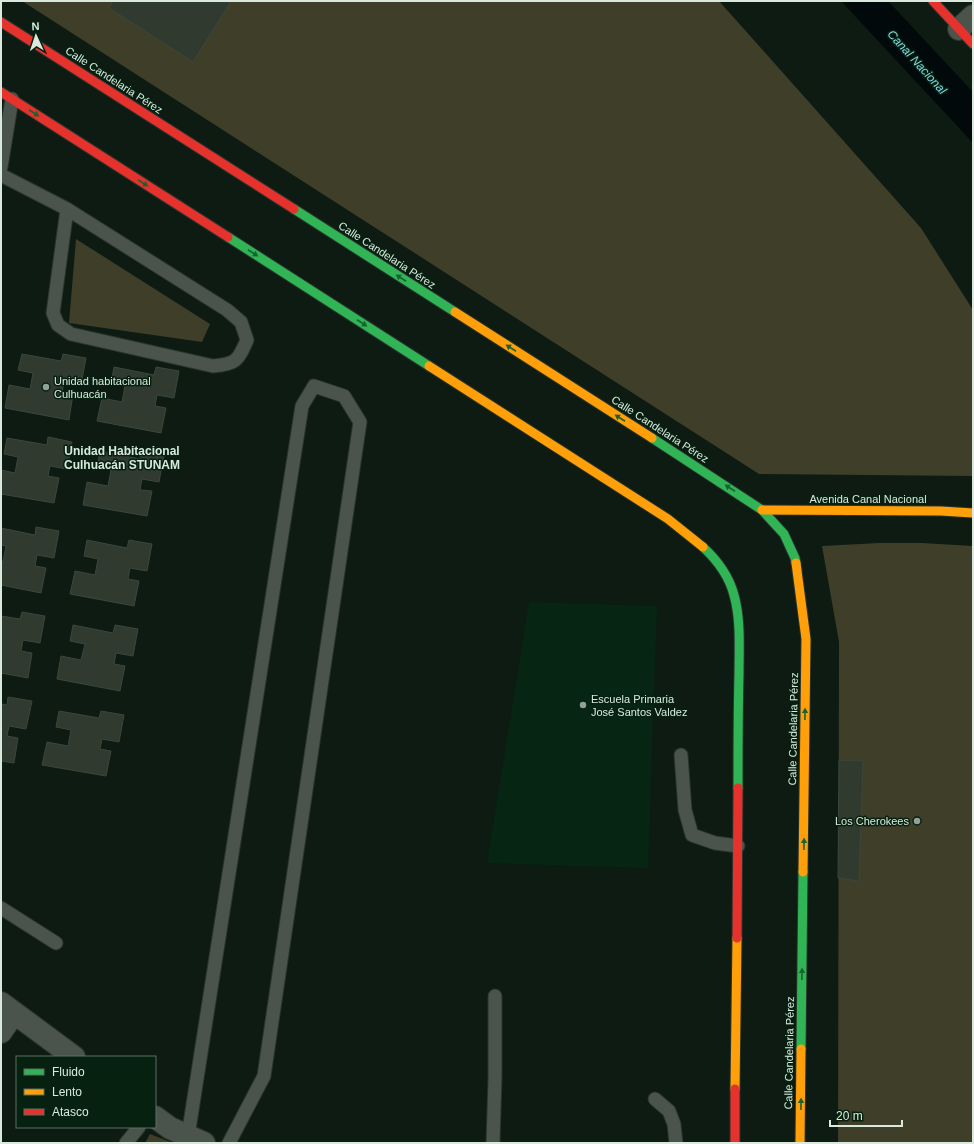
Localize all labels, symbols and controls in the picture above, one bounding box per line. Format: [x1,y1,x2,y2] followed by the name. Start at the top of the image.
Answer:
[16,16,56,56] north arrow
[31,20,40,32] text: N
[885,27,950,97] water label: Canal Nacional
[63,44,165,116] street label: Calle Candelaria Pérez
[29,109,39,117] one-way arrow
[138,179,148,187] one-way arrow
[336,219,438,291] street label: Calle Candelaria Pérez
[248,249,258,257] one-way arrow
[396,274,406,282] one-way arrow
[357,319,368,327] one-way arrow
[506,344,516,352] one-way arrow
[54,375,151,400] place label: Unidad habitacional Culhuacán
[41,382,51,392] marker: Unidad habitacional Culhuacán
[609,393,711,465] street label: Calle Candelaria Pérez
[614,414,626,421] one-way arrow
[64,444,180,472] district label: Unidad Habitacional Culhuacán STUNAM
[725,484,735,492] one-way arrow
[809,493,927,505] street label: Avenida Canal Nacional
[786,672,800,786] street label: Calle Candelaria Pérez
[591,693,687,718] place label: Escuela Primaria José Santos Valdez
[578,700,588,710] marker: Escuela Primaria José Santos Valdez
[802,707,808,720] one-way arrow
[835,815,909,827] place label: Los Cherokees
[912,816,922,826] marker: Los Cherokees
[800,838,807,850] one-way arrow
[799,967,805,980] one-way arrow
[782,996,796,1110] street label: Calle Candelaria Pérez
[16,1056,156,1128] legend
[52,1065,85,1079] text: Fluido
[52,1085,82,1099] text: Lento
[797,1098,804,1110] one-way arrow
[830,1102,902,1128] scale bar
[52,1105,89,1119] text: Atasco
[836,1109,863,1123] text: 20 m

